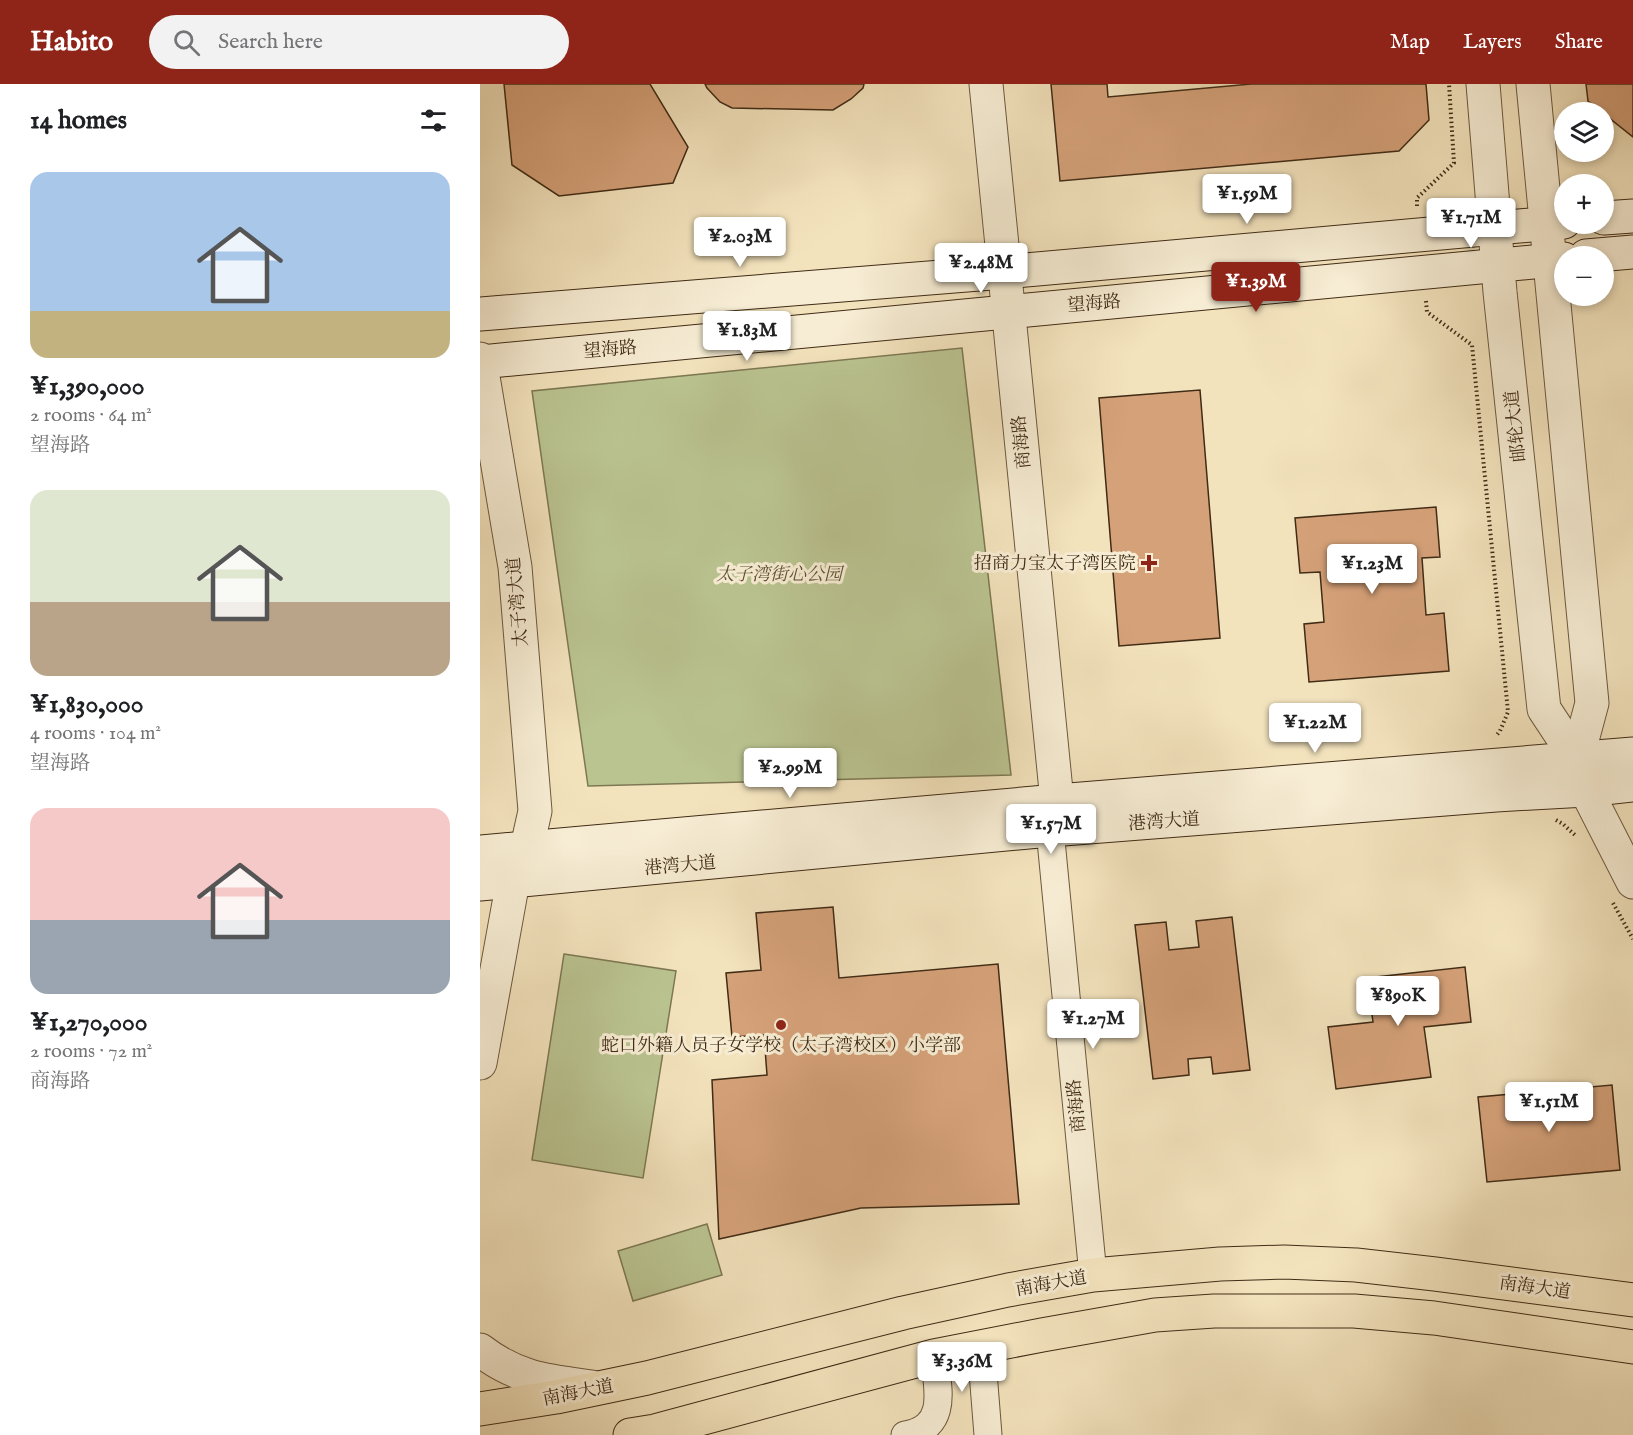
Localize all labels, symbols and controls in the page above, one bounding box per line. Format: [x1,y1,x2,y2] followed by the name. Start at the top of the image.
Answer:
[149,15,569,69] search box
[30,25,113,60] text: Habito
[170,26,203,59] icon: search
[218,28,323,56] text: Search here
[1390,29,1430,56] text: Map
[1463,29,1522,56] text: Layers
[1555,29,1603,56] text: Share
[1554,102,1614,306] map controls
[1554,102,1614,162] button: layers
[30,104,127,137] text: 14 homes
[417,104,450,137] icon: filters
[1198,174,1296,225] pin: ¥1.59M
[1554,174,1614,234] button: +
[1216,181,1278,206] text: ¥1.59M
[1422,198,1520,249] pin: ¥1.71M
[1441,205,1501,230] text: ¥1.71M
[186,211,294,319] icon: home
[691,217,789,268] pin: ¥2.03M
[708,224,772,249] text: ¥2.03M
[932,243,1030,294] pin: ¥2.48M
[1554,246,1614,306] button: −
[949,250,1013,275] text: ¥2.48M
[1207,262,1305,313] pin: ¥1.39M
[1225,269,1287,294] text: ¥1.39M
[1066,291,1122,318] street label: 望海路
[698,311,796,362] pin: ¥1.83M
[717,318,777,343] text: ¥1.83M
[582,337,638,364] street label: 望海路
[30,370,145,403] text: ¥1,390,000
[1501,389,1532,463] street label: 邮轮大道
[30,403,152,428] text: 2 rooms · 64 m²
[1008,414,1037,470] street label: 商海路
[30,433,90,458] text: 望海路
[186,529,294,637] icon: home
[1323,544,1421,595] pin: ¥1.23M
[1341,551,1403,576] text: ¥1.23M
[974,553,1136,576] place label: 招商力宝太子湾医院
[1140,554,1158,572] marker: 招商力宝太子湾医院
[503,556,534,648] street label: 太子湾大道
[716,564,845,587] park label: 太子湾街心公园
[30,688,143,721] text: ¥1,830,000
[1266,703,1364,754] pin: ¥1.22M
[1283,710,1347,735] text: ¥1.22M
[30,721,161,746] text: 4 rooms · 104 m²
[741,748,839,799] pin: ¥2.99M
[30,751,90,776] text: 望海路
[758,755,822,780] text: ¥2.99M
[1002,804,1100,855] pin: ¥1.57M
[1127,809,1201,836] street label: 港湾大道
[1020,811,1082,836] text: ¥1.57M
[186,847,294,955] icon: home
[643,852,717,881] street label: 港湾大道
[1356,976,1440,1027] pin: ¥890K
[1370,983,1426,1008] text: ¥890K
[1044,999,1142,1050] pin: ¥1.27M
[30,1006,148,1039] text: ¥1,270,000
[1061,1006,1125,1031] text: ¥1.27M
[774,1018,788,1032] marker: 蛇口外籍人员子女学校（太子湾校区）小学部
[601,1035,961,1058] place label: 蛇口外籍人员子女学校（太子湾校区）小学部
[30,1039,152,1064] text: 2 rooms · 72 m²
[30,1069,90,1094] text: 商海路
[1063,1078,1092,1134] street label: 商海路
[1500,1082,1598,1133] pin: ¥1.51M
[1519,1089,1579,1114] text: ¥1.51M
[1014,1267,1089,1302] street label: 南海大道
[1498,1272,1572,1305] street label: 南海大道
[913,1342,1011,1393] pin: ¥3.36M
[931,1349,993,1374] text: ¥3.36M
[541,1375,616,1412] street label: 南海大道

